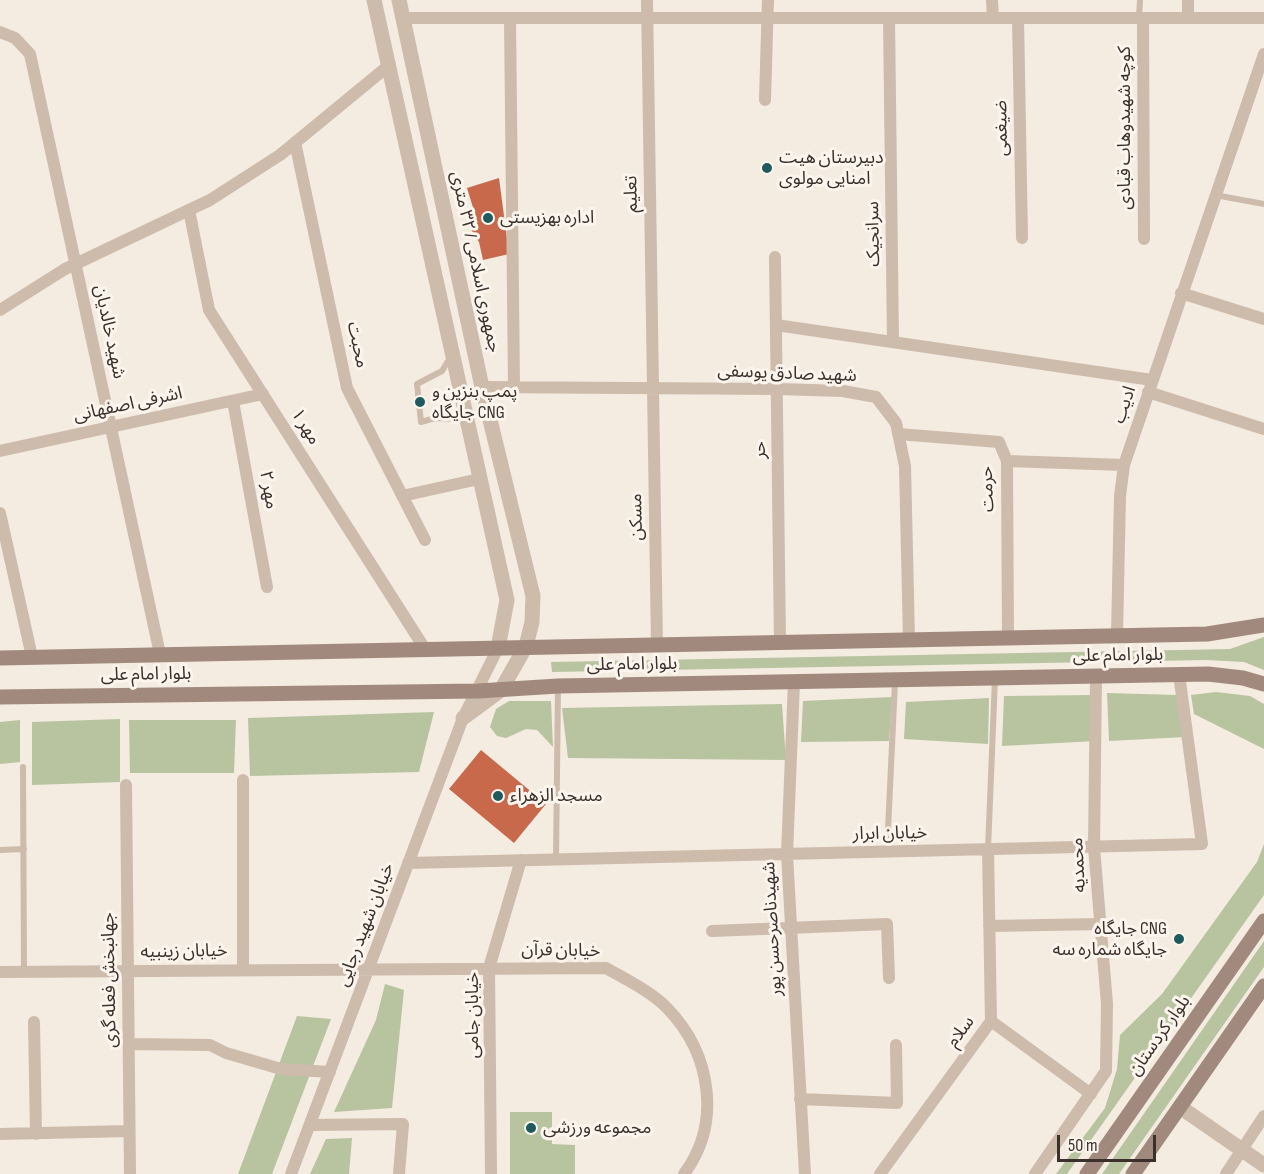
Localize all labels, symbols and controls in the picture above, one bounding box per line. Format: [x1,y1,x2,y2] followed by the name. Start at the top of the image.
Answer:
[1114,46,1136,210] street label: کوچه شهیدوهاب قبادی
[991,100,1013,156] street label: ضیغمی
[779,147,884,190] place label: دبیرستان هیت امنایی مولوی
[760,161,774,175] marker: دبیرستان هیت امنایی مولوی
[445,169,505,355] street label: جمهوری اسلامی / ۳۲ متری
[621,175,643,213] street label: تعلیم
[863,201,885,267] street label: سرانجیک
[500,207,594,229] place label: اداره بهزیستی
[481,211,495,225] marker: اداره بهزیستی
[89,283,129,381] street label: شهید خالدیان
[342,320,372,370] street label: محبت
[717,361,857,387] street label: شهید صادق یوسفی
[432,381,517,424] place label: پمپ بنزین و جایگاه CNG
[71,383,185,427] street label: اشرفی اصفهانی
[1109,384,1141,426] street label: ادیب
[413,395,427,409] marker: پمپ بنزین و جایگاه CNG
[286,405,324,449] street label: مهر ۱
[749,441,771,459] street label: حر
[976,466,1000,512] street label: حرمت
[254,469,282,511] street label: مهر ۲
[626,493,648,541] street label: مسکن
[1072,644,1164,668] street label: بلوار امام علی
[586,653,678,677] street label: بلوار امام علی
[100,663,192,687] street label: بلوار امام علی
[510,785,603,807] place label: مسجد الزهراء
[491,789,505,803] marker: مسجد الزهراء
[853,823,927,845] street label: خیابان ابرار
[1067,837,1091,893] street label: محمدیه
[333,860,399,990] street label: خیابان شهید رجایی
[759,861,787,997] street label: شهیدناصرحسن پور
[98,912,122,1048] street label: جهانبخش فعله گری
[1053,918,1167,960] place label: جایگاه CNG جایگاه شماره سه
[1172,932,1186,946] marker: جایگاه CNG جایگاه شماره سه
[140,940,228,964] street label: خیابان زینبیه
[521,940,601,962] street label: خیابان قرآن
[462,972,484,1058] street label: خیابان جامی
[1124,992,1196,1080] street label: بلوار کردستان
[942,1012,980,1052] street label: سلام
[543,1117,652,1139] place label: مجموعه ورزشی
[524,1121,538,1135] marker: مجموعه ورزشی
[1060,1123,1159,1161] scale bar
[1068,1135,1098,1156] text: 50 m

